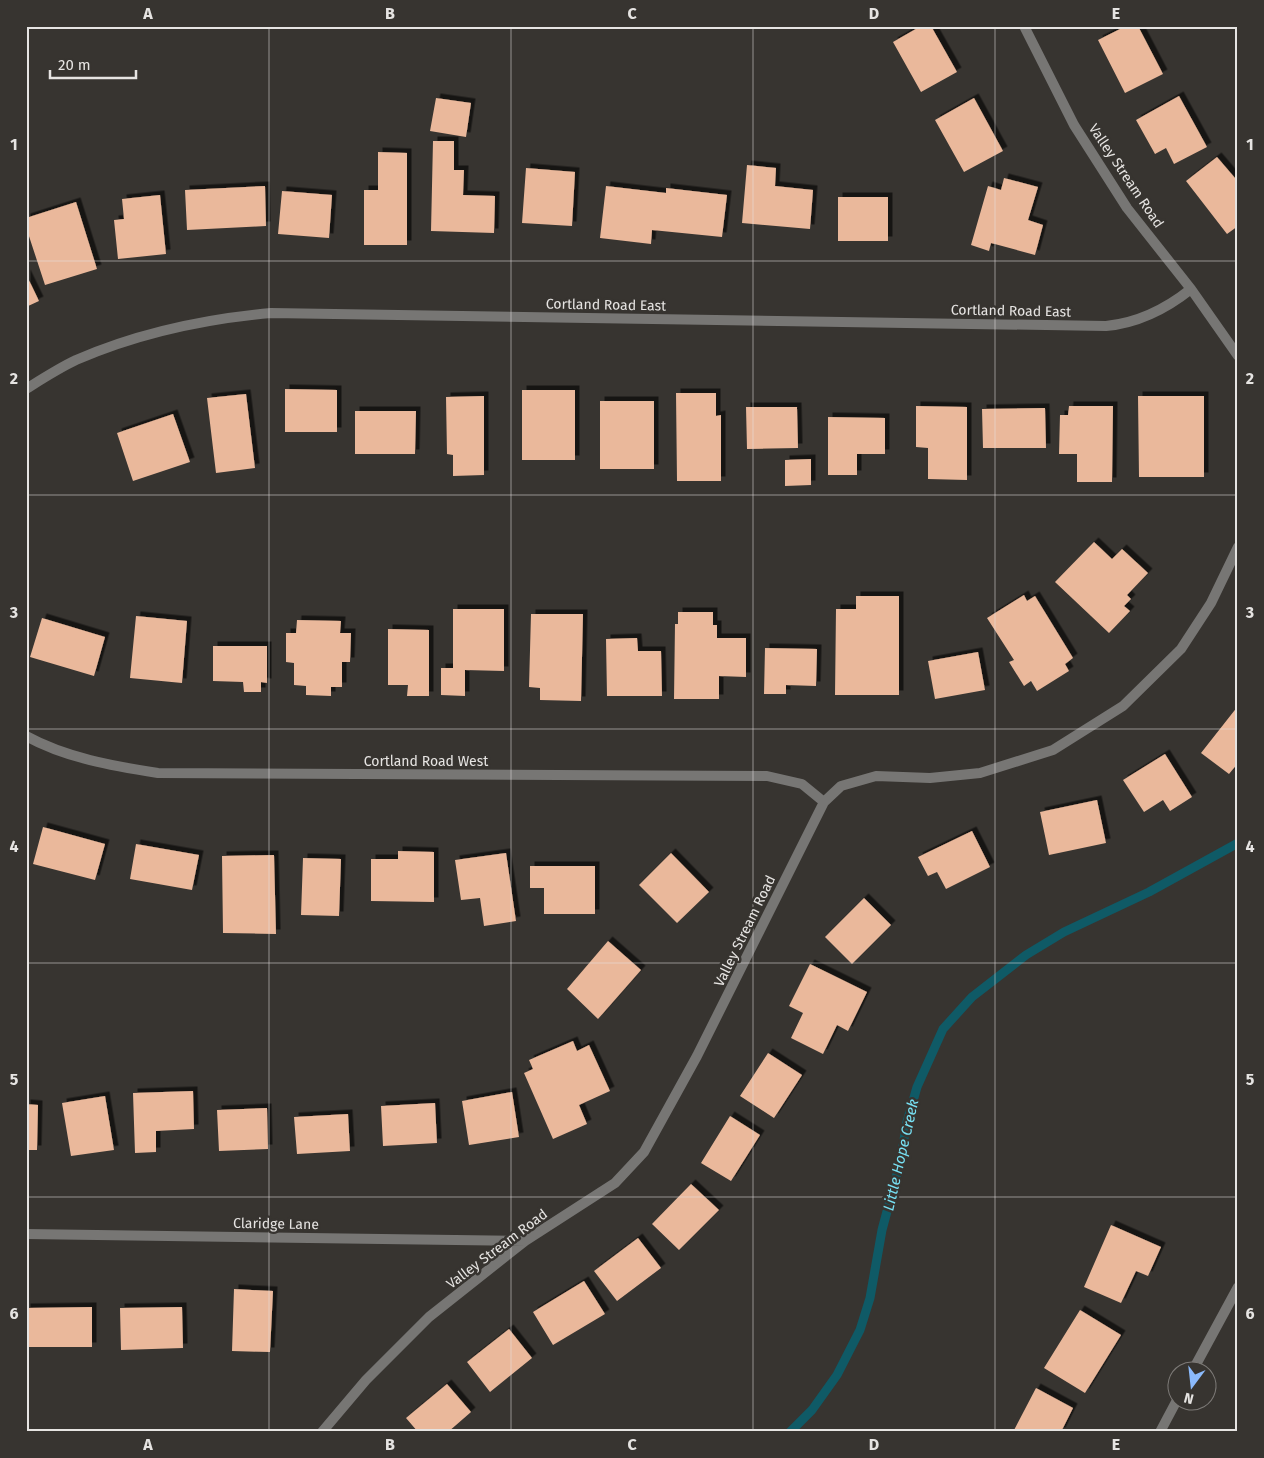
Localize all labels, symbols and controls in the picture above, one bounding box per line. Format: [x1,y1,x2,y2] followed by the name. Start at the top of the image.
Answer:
[142,4,153,23] text: A
[385,4,395,23] text: B
[627,4,637,23] text: C
[869,4,879,23] text: D
[1112,4,1120,23] text: E
[50,48,136,80] scale bar
[58,56,91,74] text: 20 m
[1085,121,1167,231] street label: Valley Stream Road
[10,135,18,154] text: 1
[1246,135,1254,154] text: 1
[546,295,667,315] street label: Cortland Road East
[951,301,1072,321] street label: Cortland Road East
[10,369,18,388] text: 2
[1246,369,1254,388] text: 2
[9,603,18,622] text: 3
[1245,603,1254,622] text: 3
[364,753,489,770] street label: Cortland Road West
[9,837,19,856] text: 4
[1245,837,1255,856] text: 4
[711,873,779,989] street label: Valley Stream Road
[10,1070,19,1089] text: 5
[1246,1070,1255,1089] text: 5
[879,1097,923,1213] water label: Little Hope Creek
[443,1206,551,1292] street label: Valley Stream Road
[233,1215,319,1233] street label: Claridge Lane
[9,1304,19,1323] text: 6
[1245,1304,1255,1323] text: 6
[1166,1360,1216,1410] north arrow
[1182,1389,1195,1407] text: N
[142,1435,153,1454] text: A
[385,1435,395,1454] text: B
[627,1435,637,1454] text: C
[869,1435,879,1454] text: D
[1112,1435,1120,1454] text: E

